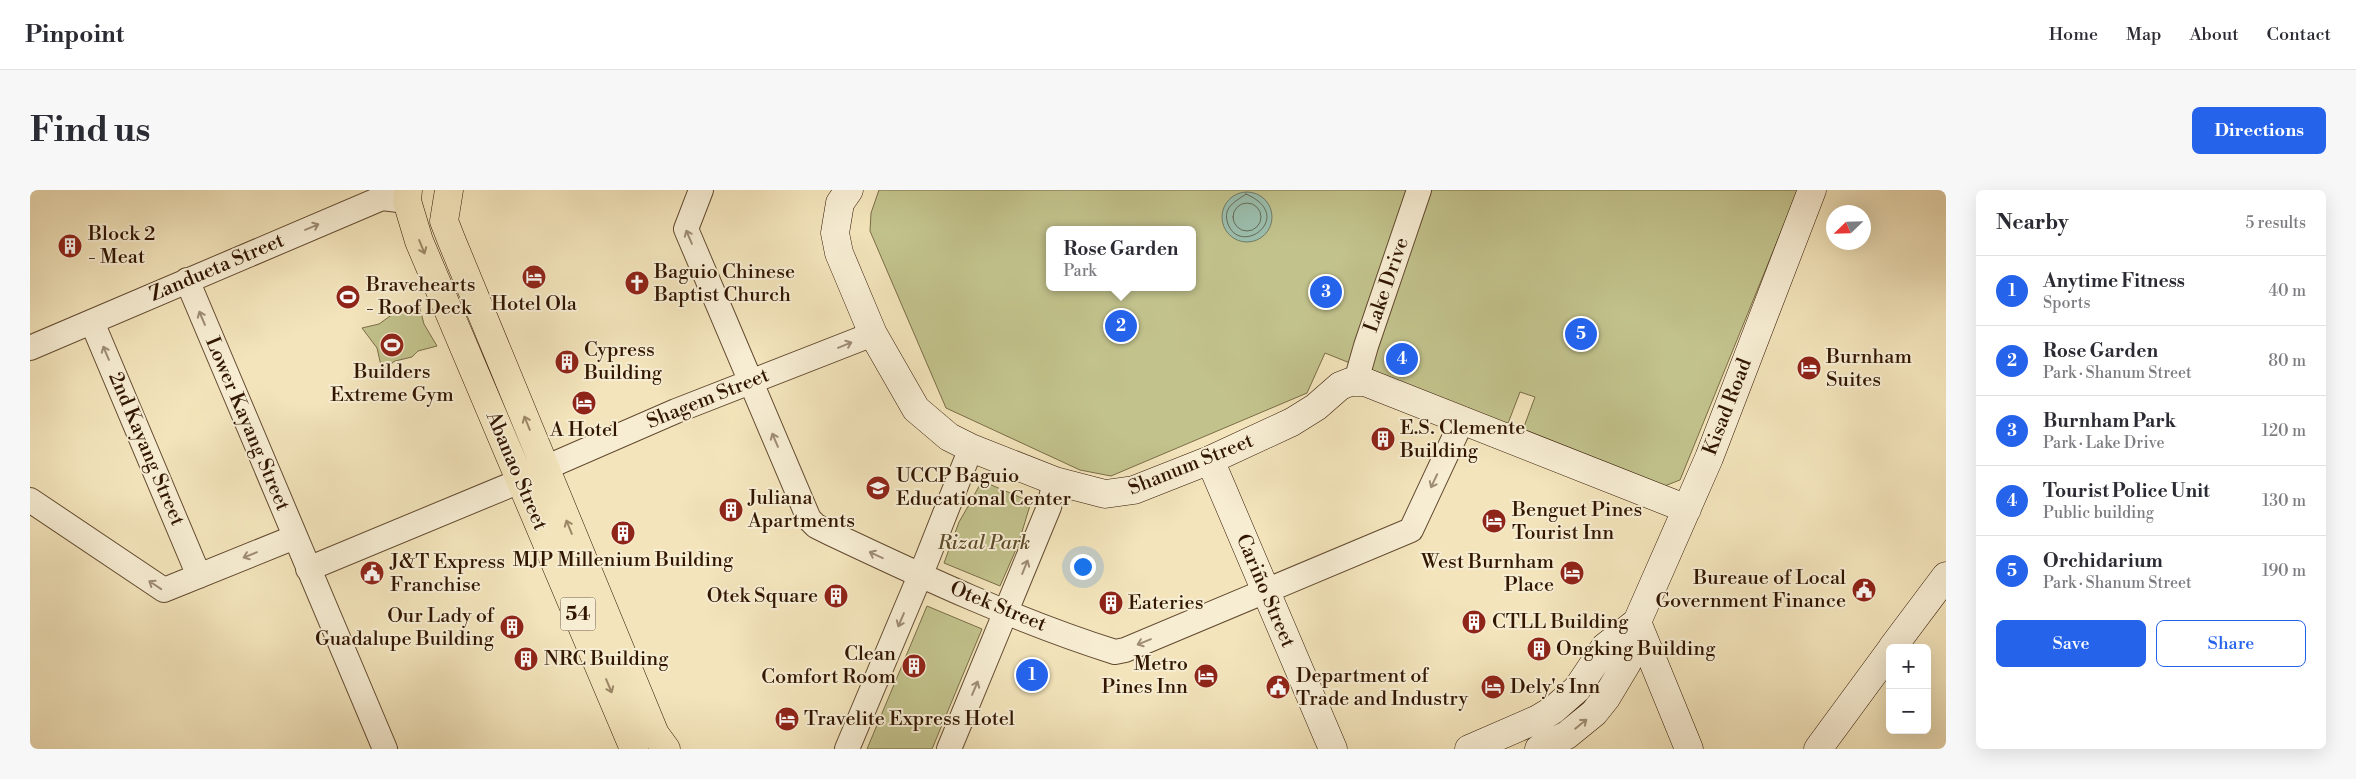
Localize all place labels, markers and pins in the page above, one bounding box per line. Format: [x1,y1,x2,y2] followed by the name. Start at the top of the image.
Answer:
[87,222,155,270] place label: Block 2 - Meat
[57,233,83,259] building icon: Block 2 - Meat
[653,260,795,308] place label: Baguio Chinese Baptist Church
[521,264,547,290] hotel icon: Hotel Ola
[624,270,650,296] church icon: Baguio Chinese Baptist Church
[365,273,476,321] place label: Bravehearts - Roof Deck
[1310,273,1342,311] pin: 3
[335,284,361,310] sports icon: Bravehearts - Roof Deck
[491,292,578,317] place label: Hotel Ola
[1105,307,1137,345] pin: 2
[1565,315,1597,353] pin: 5
[379,332,405,358] sports icon: Builders Extreme Gym
[583,338,663,386] place label: Cypress Building
[1386,340,1418,378] pin: 4
[1825,345,1912,393] place label: Burnham Suites
[554,349,580,375] building icon: Cypress Building
[1796,355,1822,381] hotel icon: Burnham Suites
[330,360,454,408] place label: Builders Extreme Gym
[571,390,597,416] hotel icon: A Hotel
[1399,416,1525,464] place label: E.S. Clemente Building
[549,418,618,443] place label: A Hotel
[1370,426,1396,452] building icon: E.S. Clemente Building
[896,464,1072,512] place label: UCCP Baguio Educational Center
[865,475,891,501] school or university icon: UCCP Baguio Educational Center
[747,486,855,534] place label: Juliana Apartments
[718,497,744,523] building icon: Juliana Apartments
[1511,498,1642,546] place label: Benguet Pines Tourist Inn
[1481,508,1507,534] hotel icon: Benguet Pines Tourist Inn
[610,520,636,546] building icon: MJP Millenium Building
[513,548,734,573] place label: MJP Millenium Building
[389,550,505,598] place label: J&T Express Franchise
[1420,550,1554,598] place label: West Burnham Place
[359,560,385,586] public building icon: J&T Express Franchise
[1559,560,1585,586] hotel icon: West Burnham Place
[1655,566,1846,614] place label: Bureaue of Local Government Finance
[1851,577,1877,603] public building icon: Bureaue of Local Government Finance
[823,583,849,609] building icon: Otek Square
[707,584,818,609] place label: Otek Square
[1098,590,1124,616] building icon: Eateries
[1128,591,1203,616] place label: Eateries
[315,604,495,652] place label: Our Lady of Guadalupe Building
[1461,609,1487,635] building icon: CTLL Building
[1492,610,1629,635] place label: CTLL Building
[499,614,525,640] building icon: Our Lady of Guadalupe Building
[1526,636,1552,662] building icon: Ongking Building
[1556,637,1716,662] place label: Ongking Building
[761,642,896,690] place label: Clean Comfort Room
[513,646,539,672] building icon: NRC Building
[544,647,669,672] place label: NRC Building
[1101,652,1188,700] place label: Metro Pines Inn
[901,653,927,679] building icon: Clean Comfort Room
[1016,656,1048,694] pin: 1
[1193,663,1219,689] hotel icon: Metro Pines Inn
[1296,664,1469,712] place label: Department of Trade and Industry
[1265,674,1291,700] public building icon: Department of Trade and Industry
[1480,674,1506,700] hotel icon: Dely's Inn
[1510,675,1600,700] place label: Dely's Inn
[774,706,800,732] hotel icon: Travelite Express Hotel
[804,707,1015,732] place label: Travelite Express Hotel

